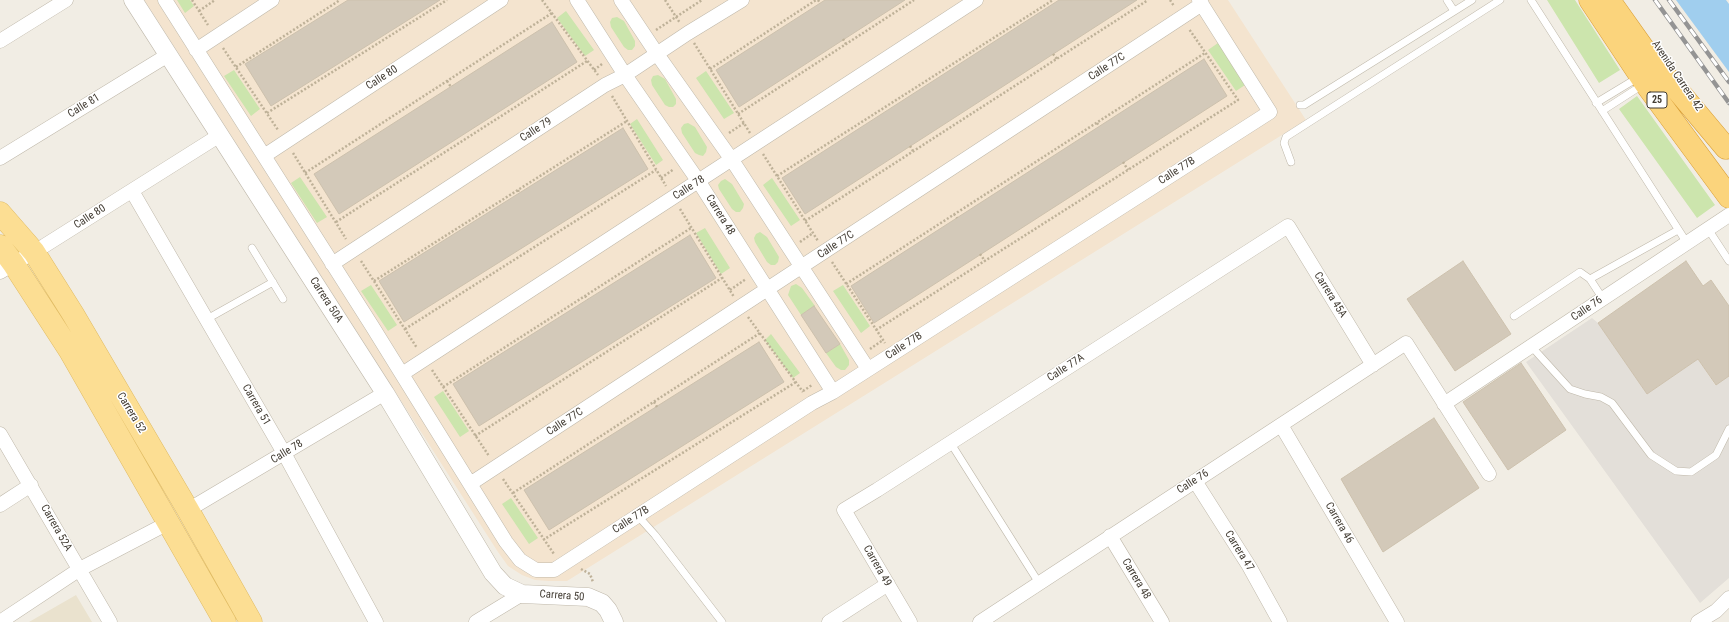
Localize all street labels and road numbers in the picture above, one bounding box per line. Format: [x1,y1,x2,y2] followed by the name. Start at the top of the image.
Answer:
[1649,38,1705,114] street label: Avenida Carrera 42
[1086,50,1128,84] street label: Calle 77C
[364,63,400,93] street label: Calle 80
[66,91,102,121] street label: Calle 81
[1647,92,1667,108] road number: 25
[518,115,554,145] street label: Calle 79
[1156,154,1198,188] street label: Calle 77B
[671,173,707,203] street label: Calle 78
[702,192,738,238] street label: Carrera 48
[72,202,108,232] street label: Calle 80
[815,228,857,262] street label: Calle 77C
[1311,270,1349,320] street label: Carrera 45A
[306,275,346,325] street label: Carrera 50A
[1569,294,1605,324] street label: Calle 76
[883,329,925,363] street label: Calle 77B
[1045,351,1087,385] street label: Calle 77A
[239,382,273,428] street label: Carrera 51
[114,390,148,436] street label: Carrera 52
[544,405,586,439] street label: Calle 77C
[269,437,305,467] street label: Calle 78
[1175,467,1211,497] street label: Calle 76
[1322,500,1356,546] street label: Carrera 46
[37,502,75,554] street label: Carrera 52A
[610,503,652,537] street label: Calle 77B
[1221,528,1257,574] street label: Carrera 47
[860,543,894,589] street label: Carrera 49
[1119,556,1153,602] street label: Carrera 48
[539,588,585,604] street label: Carrera 50

